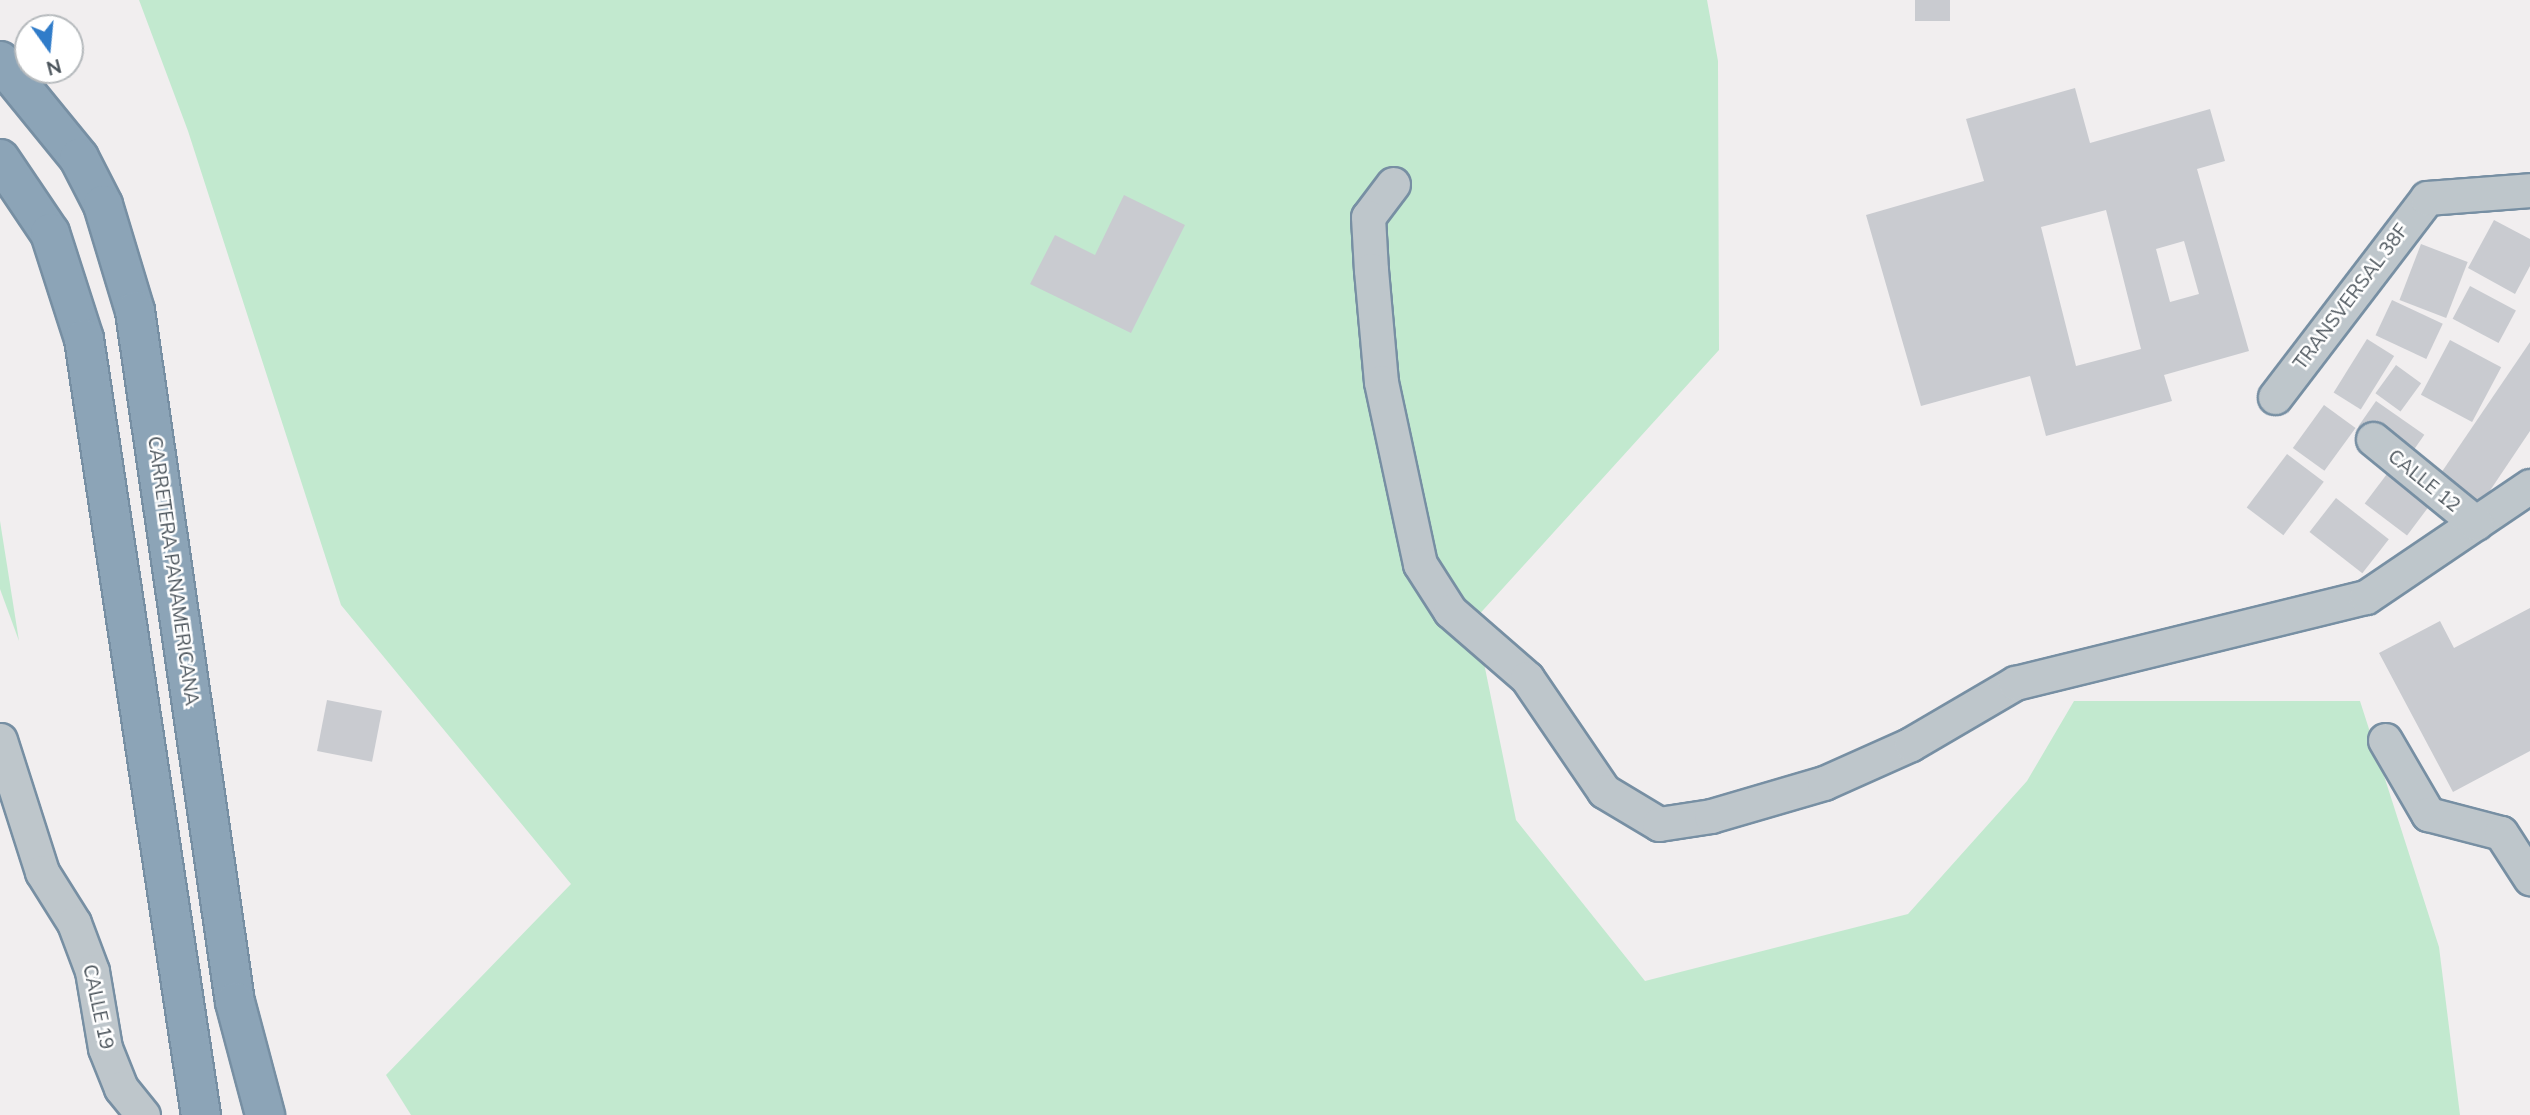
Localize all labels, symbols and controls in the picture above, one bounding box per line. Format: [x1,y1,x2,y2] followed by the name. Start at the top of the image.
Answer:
[14,14,84,84] north arrow
[44,54,64,81] text: N
[2289,220,2413,374] street label: TRANSVERSAL 38F
[143,435,203,707] street label: CARRETERA PANAMERICANA
[2383,445,2465,517] street label: CALLE 12
[78,962,118,1052] street label: CALLE 19

